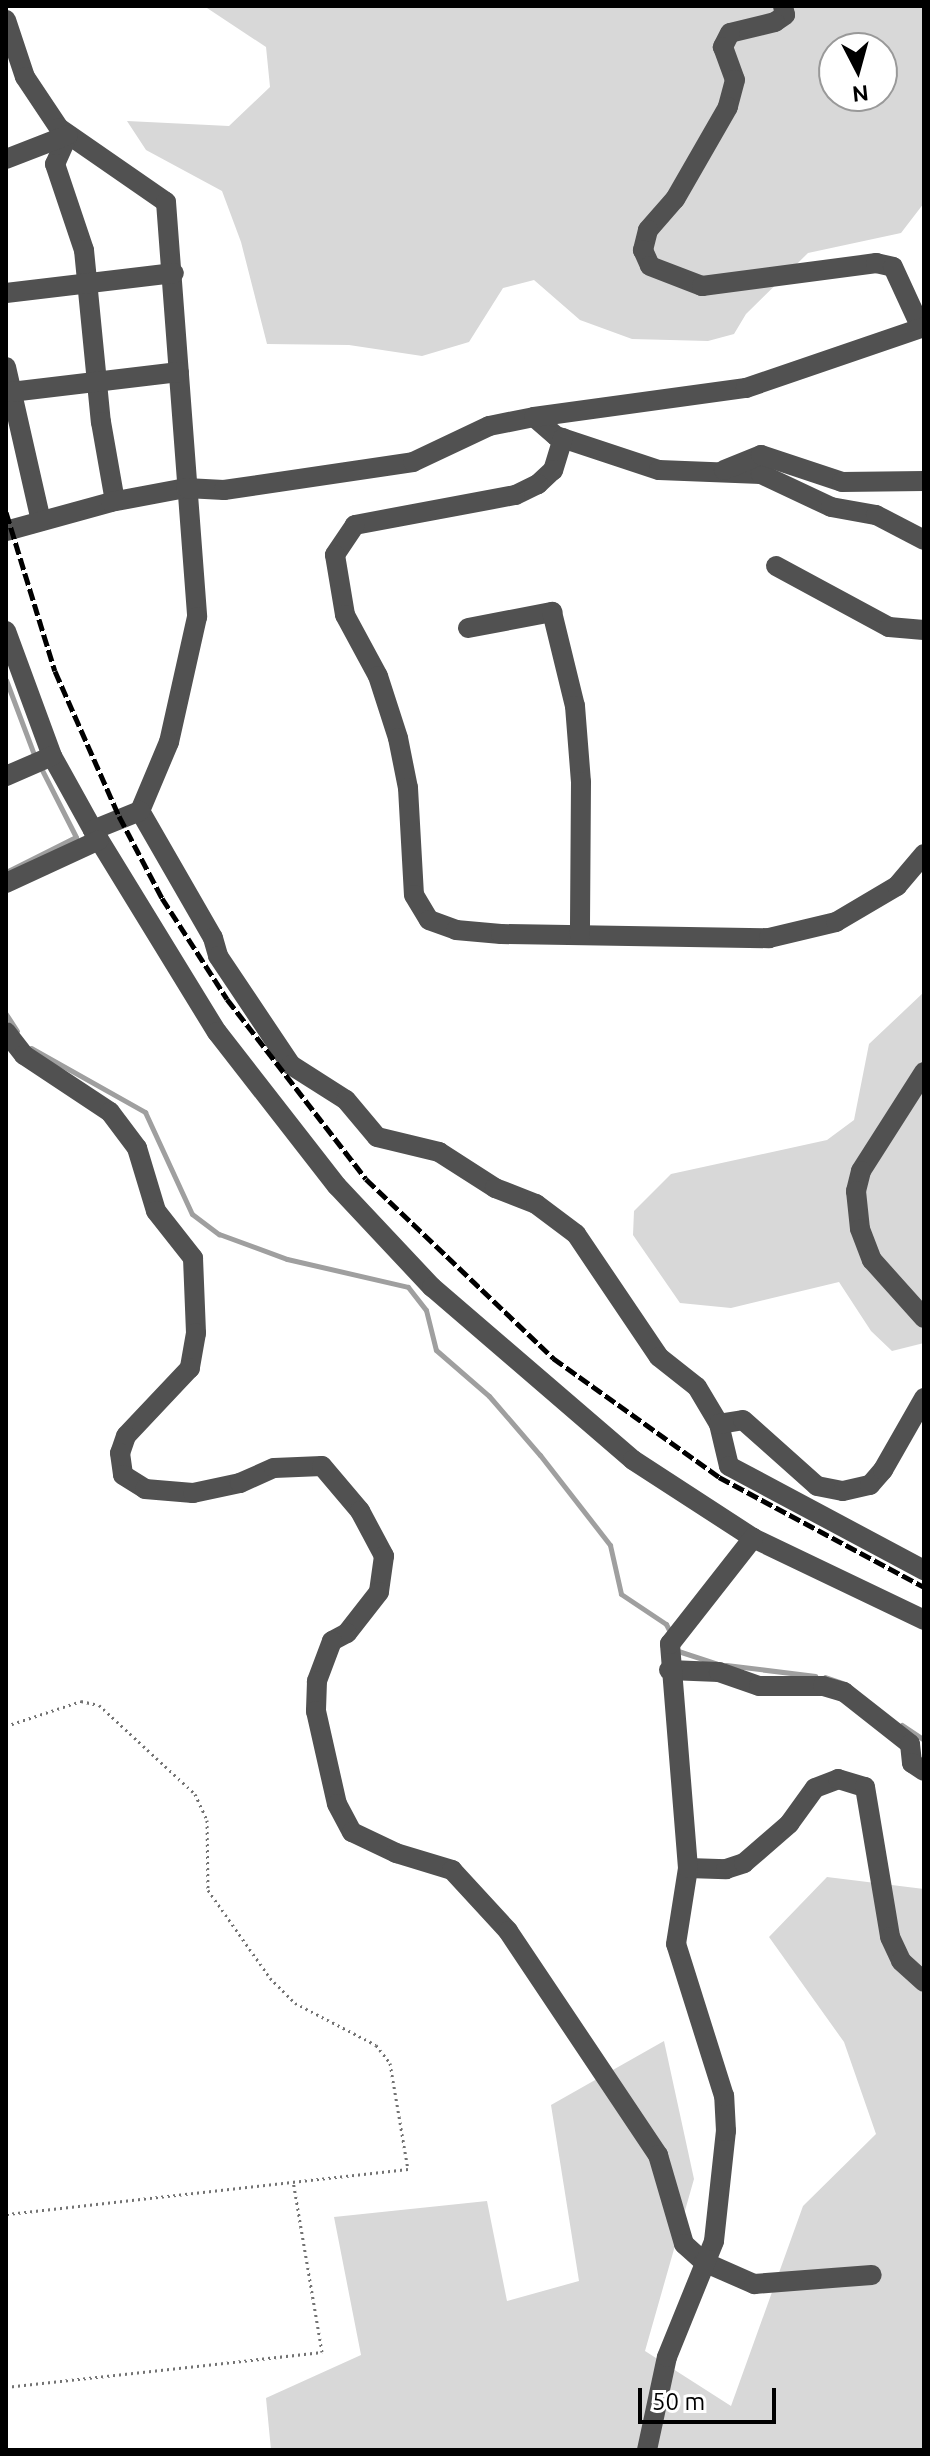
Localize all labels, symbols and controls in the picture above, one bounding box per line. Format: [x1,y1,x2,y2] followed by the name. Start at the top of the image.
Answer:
[818,32,898,112] north arrow
[851,81,870,108] text: N
[642,2372,780,2422] scale bar
[652,2388,705,2415] text: 50 m

